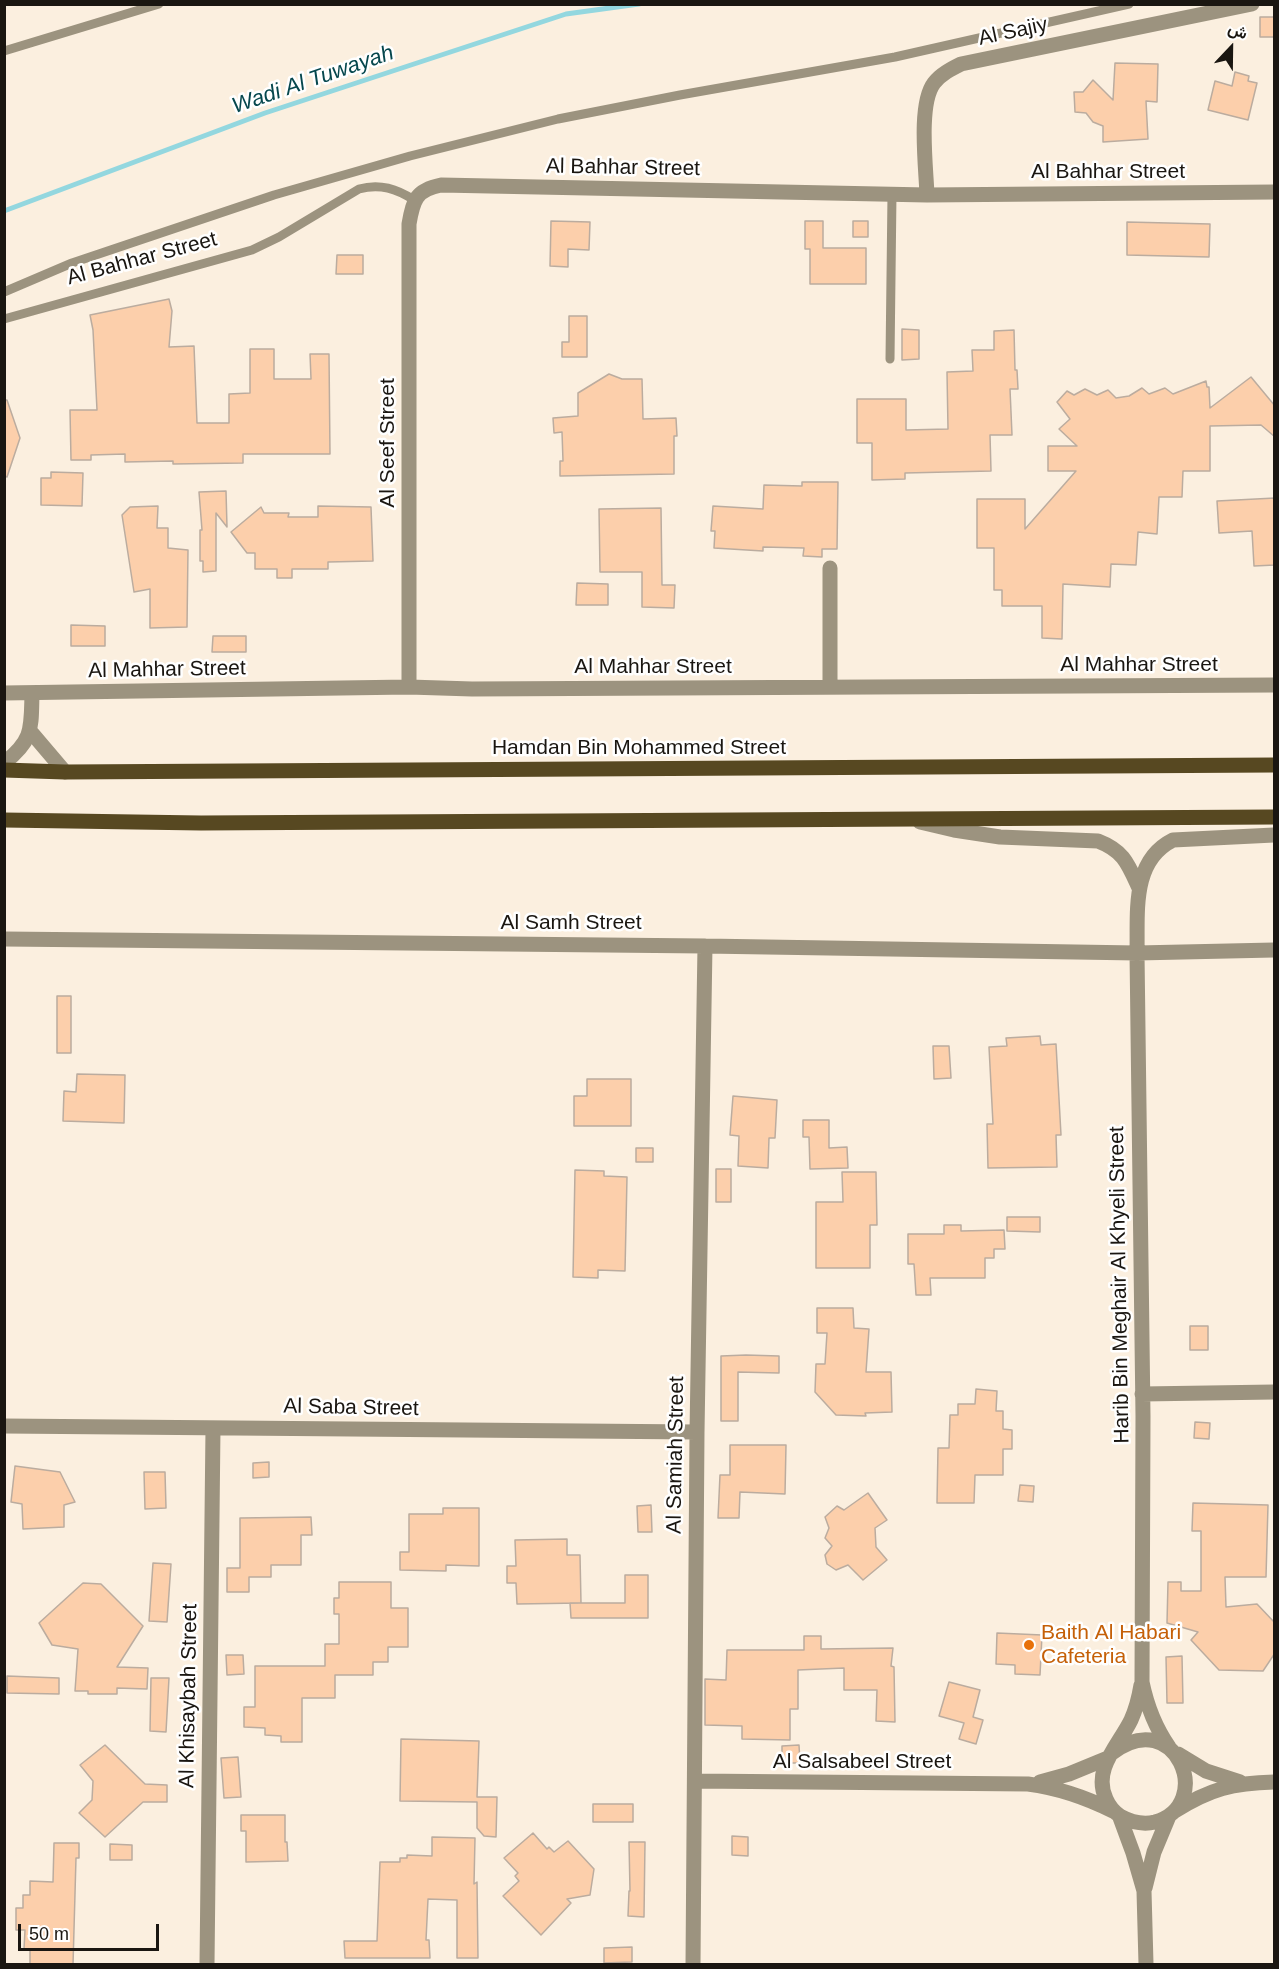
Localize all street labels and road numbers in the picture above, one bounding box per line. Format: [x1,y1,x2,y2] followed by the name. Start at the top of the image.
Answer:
[976,12,1050,52] street label: Al Sajiy
[546,154,700,182] street label: Al Bahhar Street
[1031,159,1185,185] street label: Al Bahhar Street
[64,227,220,291] street label: Al Bahhar Street
[375,378,401,508] street label: Al Seef Street
[1060,652,1218,678] street label: Al Mahhar Street
[574,654,732,680] street label: Al Mahhar Street
[88,656,246,684] street label: Al Mahhar Street
[492,735,786,761] street label: Hamdan Bin Mohammed Street
[500,910,642,936] street label: Al Samh Street
[1105,1126,1135,1444] street label: Harib Bin Meghair Al Khyeli Street
[662,1376,690,1534] street label: Al Samiah Street
[283,1394,419,1422] street label: Al Saba Street
[175,1604,203,1788] street label: Al Khisaybah Street
[773,1749,951,1775] street label: Al Salsabeel Street

